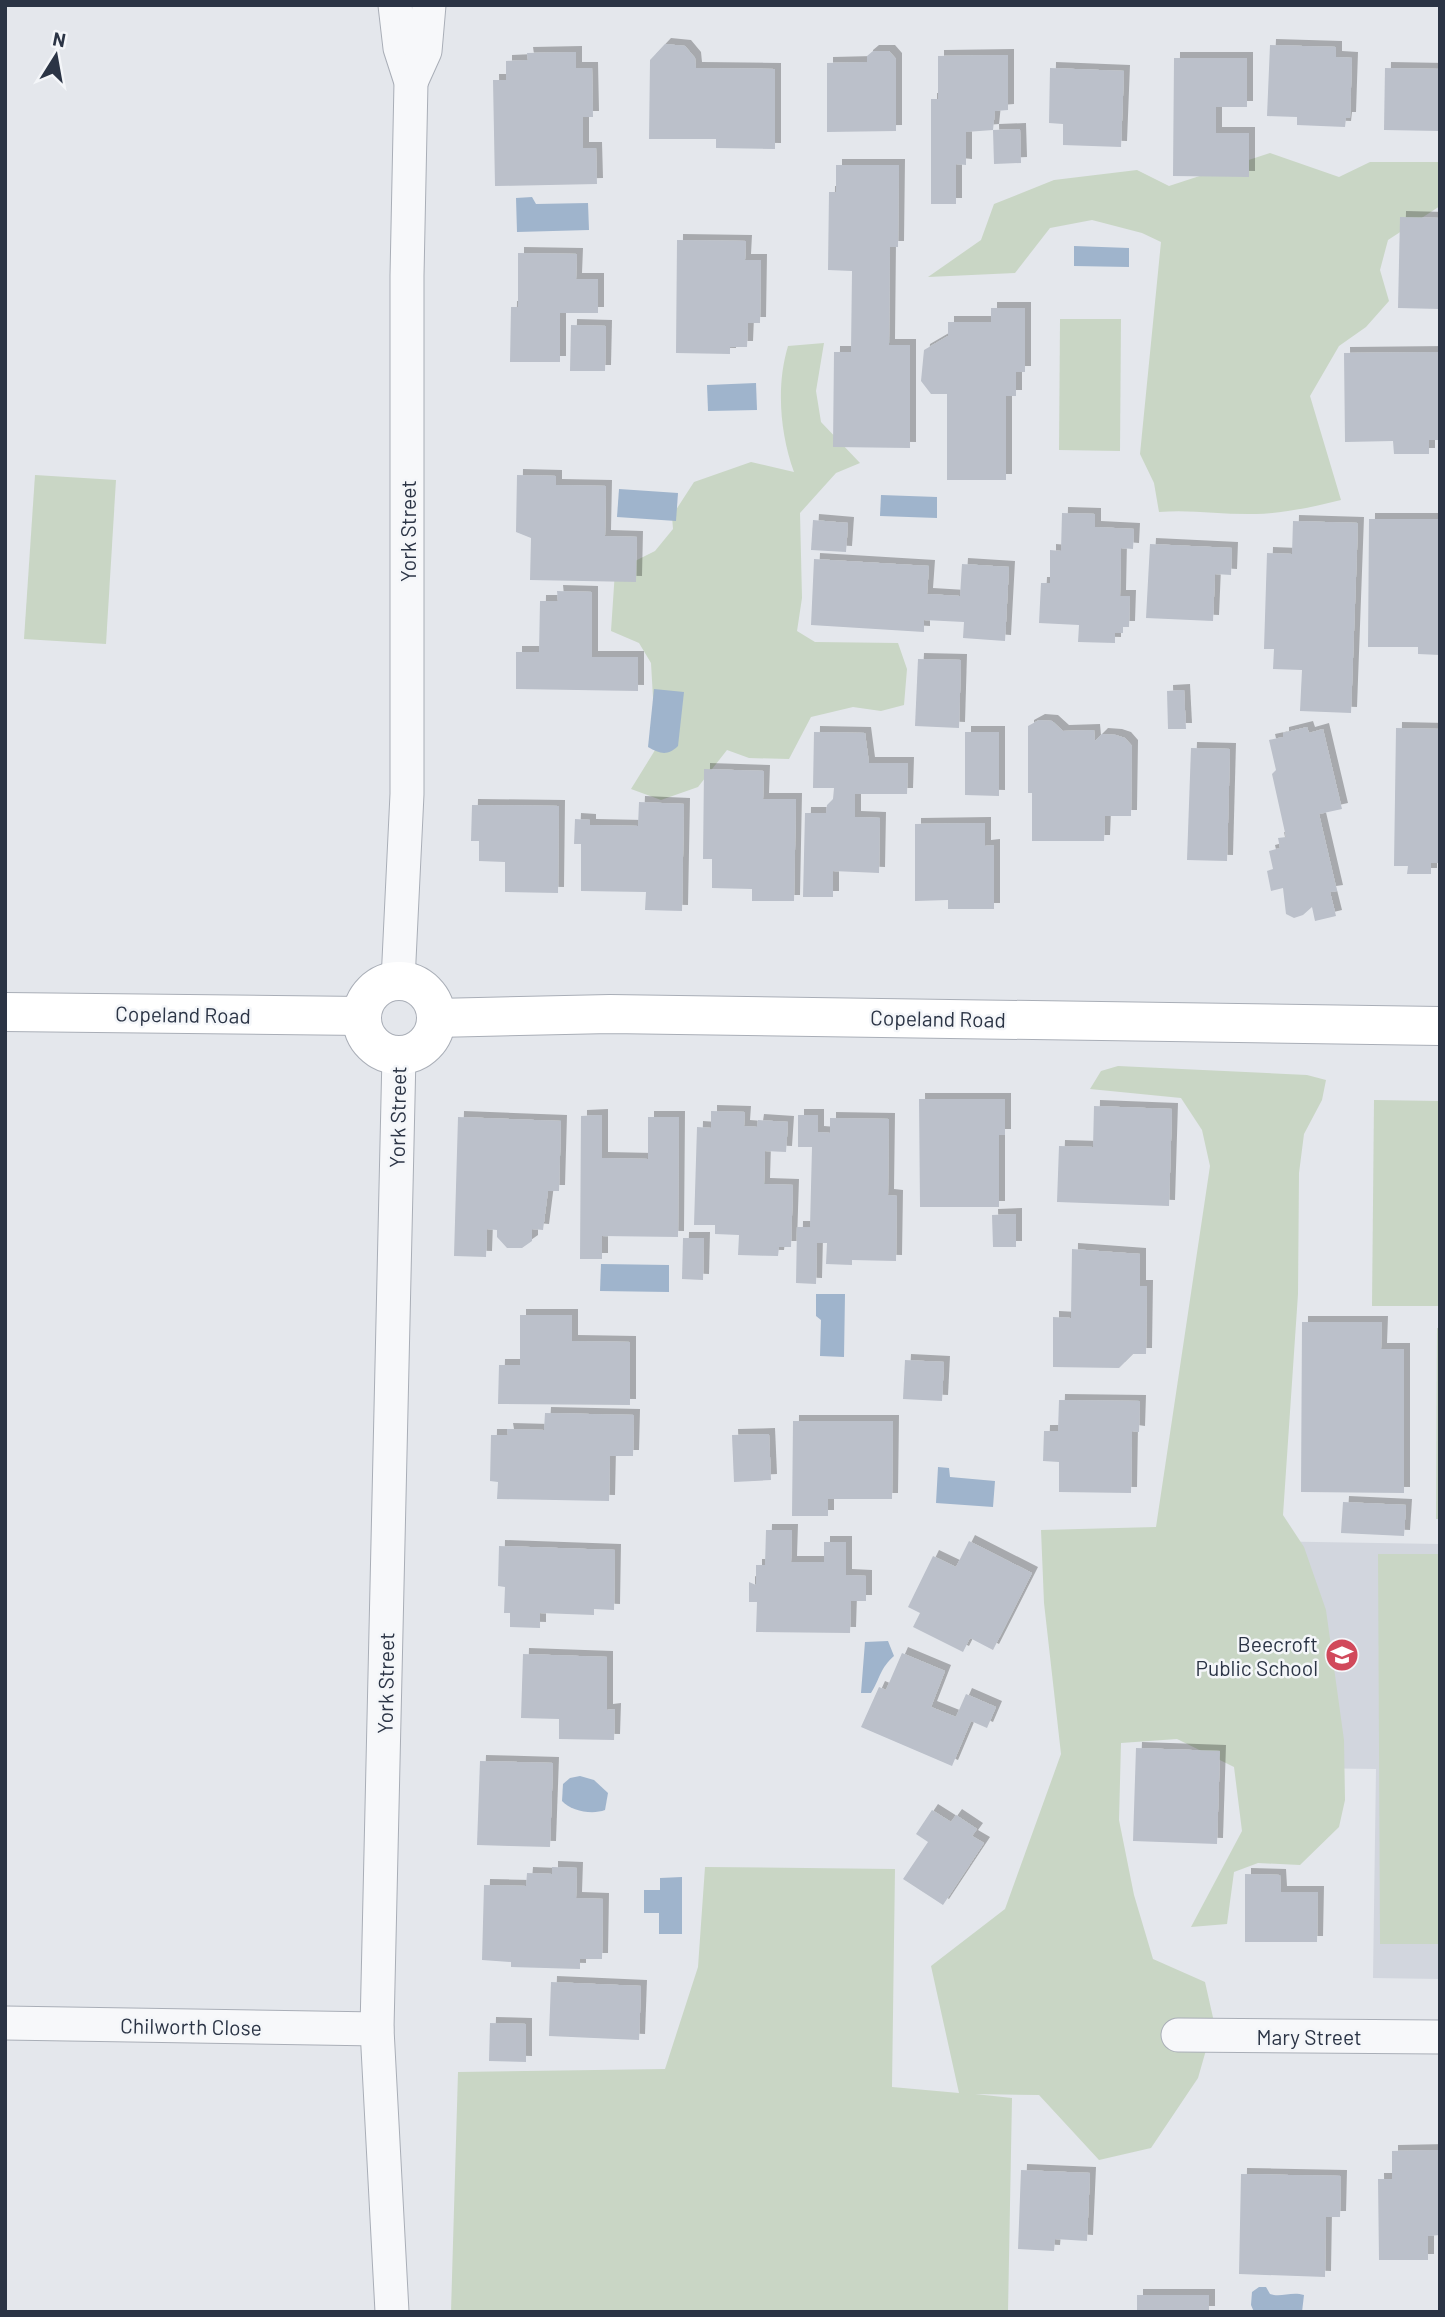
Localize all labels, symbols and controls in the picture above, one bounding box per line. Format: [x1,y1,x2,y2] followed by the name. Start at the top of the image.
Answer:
[21,21,91,91] north arrow
[51,26,68,51] text: N
[395,480,420,582] street label: York Street
[115,1000,251,1028] street label: Copeland Road
[870,1004,1006,1032] street label: Copeland Road
[384,1066,410,1168] street label: York Street
[1195,1631,1318,1680] place label: Beecroft Public School
[372,1632,398,1734] street label: York Street
[1323,1636,1361,1674] school or university icon: Beecroft Public School
[120,2012,262,2040] street label: Chilworth Close
[1256,2024,1362,2049] street label: Mary Street

